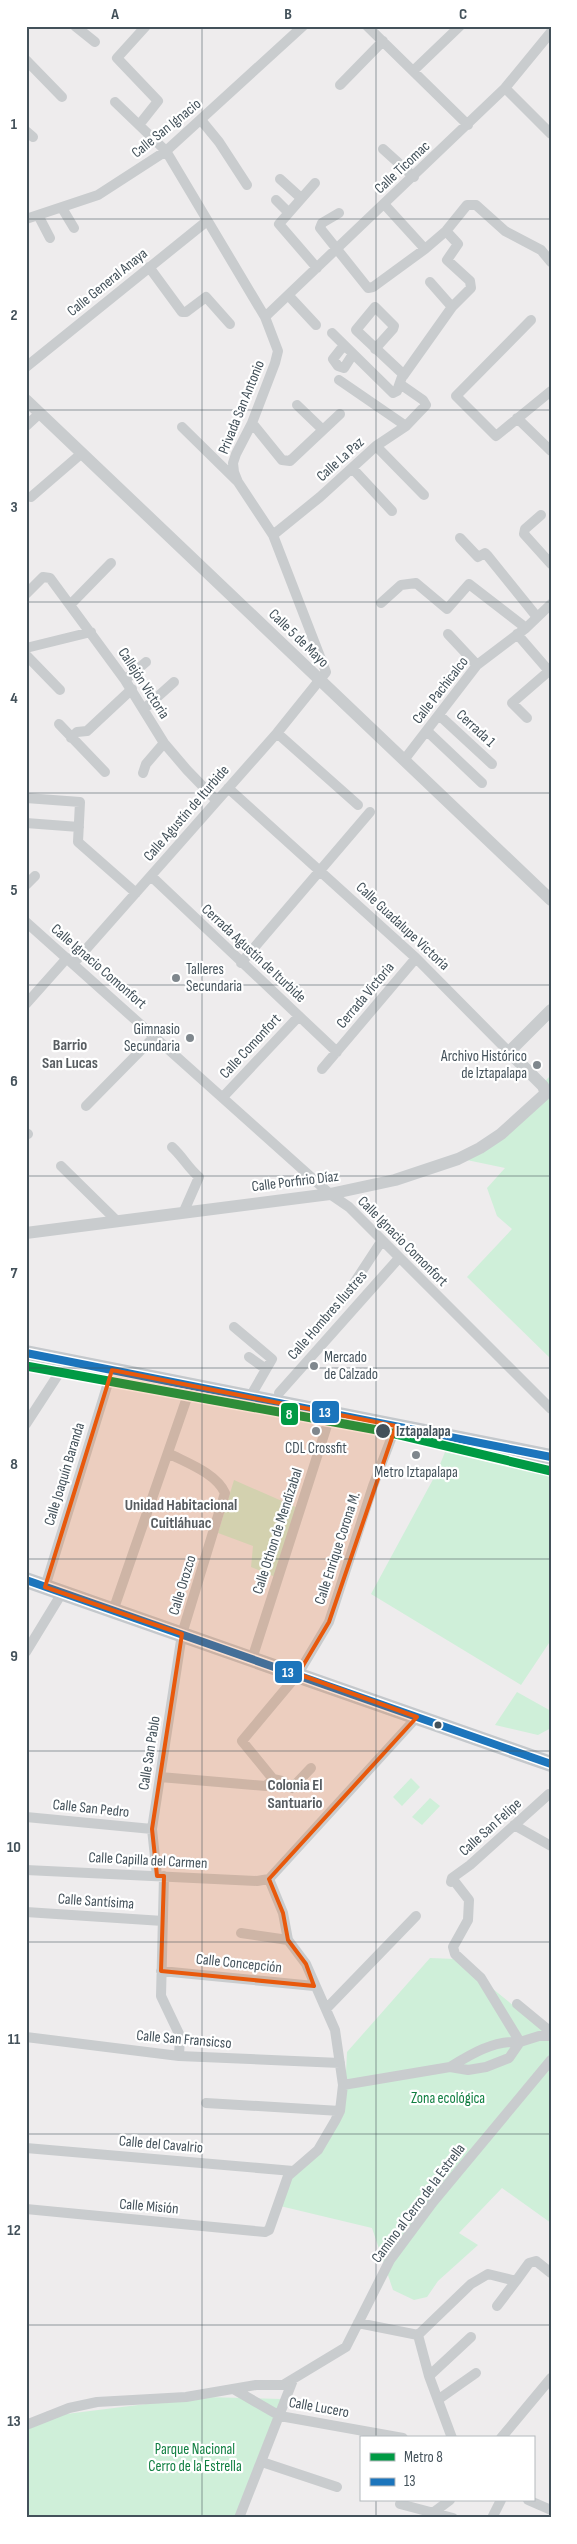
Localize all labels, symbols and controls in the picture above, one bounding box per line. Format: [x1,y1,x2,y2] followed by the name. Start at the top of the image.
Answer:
[110,5,119,24] text: A
[284,5,292,24] text: B
[459,5,467,24] text: C
[128,95,205,162] street label: Calle San Ignacio
[11,115,18,134] text: 1
[371,137,434,198] street label: Calle Ticomac
[63,244,152,321] street label: Calle General Anaya
[10,306,18,325] text: 2
[214,357,269,457] street label: Privada San Antonio
[313,433,369,486] street label: Calle La Paz
[10,498,18,517] text: 3
[265,605,333,672] street label: Calle 5 de Mayo
[114,644,174,723] street label: Callejón Victoria
[408,653,473,728] street label: Calle Pachicalco
[10,689,18,708] text: 4
[452,705,500,752] street label: Cerrada 1
[139,761,233,865] street label: Calle Agustín de Iturbide
[352,878,454,975] street label: Calle Guadalupe Victoria
[10,881,18,900] text: 5
[197,900,310,1007] street label: Cerrada Agustín de Iturbide
[47,920,151,1013] street label: Calle Ignacio Comonfort
[332,958,399,1032] street label: Cerrada Victoria
[186,960,242,996] place label: Talleres Secundaria
[170,972,182,984] marker: Talleres Secundaria
[216,1010,285,1083] street label: Calle Comonfort
[124,1020,180,1056] place label: Gimnasio Secundaria
[184,1032,196,1044] marker: Gimnasio Secundaria
[42,1036,98,1073] district label: Barrio San Lucas
[440,1047,527,1083] place label: Archivo Histórico de Iztapalapa
[531,1059,543,1071] marker: Archivo Histórico de Iztapalapa
[10,1072,18,1091] text: 6
[251,1167,340,1196] street label: Calle Porfirio Díaz
[353,1192,452,1291] street label: Calle Ignacio Comonfort
[11,1264,18,1283] text: 7
[284,1267,371,1364] street label: Calle Hombres Ilustres
[324,1348,378,1384] place label: Mercado de Calzado
[308,1360,320,1372] marker: Mercado de Calzado
[311,1400,340,1424] line badge: 13
[280,1402,299,1426] line badge: 8
[319,1404,331,1421] text: 13
[286,1406,293,1423] text: 8
[40,1420,89,1528] street label: Calle Joaquín Baranda
[374,1422,392,1440] marker: Iztapalapa
[396,1422,451,1441] place label: Iztapalapa
[310,1425,322,1437] marker: CDL Crossfit
[285,1439,347,1458] place label: CDL Crossfit
[410,1449,422,1461] marker: Metro Iztapalapa
[10,1455,18,1474] text: 8
[374,1463,458,1482] place label: Metro Iztapalapa
[248,1466,307,1596] street label: Calle Othon de Mendizabal
[310,1489,365,1607] street label: Calle Enrique Corona M.
[125,1496,237,1533] district label: Unidad Habitacional Cuitláhuac
[164,1553,201,1617] street label: Calle Orozco
[10,1647,18,1666] text: 9
[274,1660,303,1684] line badge: 13
[282,1664,294,1681] text: 13
[134,1715,165,1792] street label: Calle San Pablo
[433,1720,443,1730] unlabelled marker
[268,1776,322,1813] district label: Colonia El Santuario
[455,1794,525,1860] street label: Calle San Felipe
[52,1795,130,1822] street label: Calle San Pedro
[7,1838,21,1857] text: 10
[88,1848,208,1873] street label: Calle Capilla del Carmen
[57,1889,135,1914] street label: Calle Santísima
[195,1950,283,1977] street label: Calle Concepción
[136,2026,232,2053] street label: Calle San Fransicso
[8,2030,21,2049] text: 11
[411,2089,485,2108] park label: Zona ecológica
[118,2131,204,2158] street label: Calle del Cavalrio
[367,2140,470,2267] street label: Camino al Cerro de la Estrella
[119,2194,179,2219] street label: Calle Misión
[7,2221,21,2240] text: 12
[287,2393,351,2422] street label: Calle Lucero
[7,2412,21,2431] text: 13
[360,2436,534,2502] legend
[148,2440,242,2476] park label: Parque Nacional Cerro de la Estrella
[404,2448,443,2467] text: Metro 8
[404,2472,416,2491] text: 13

